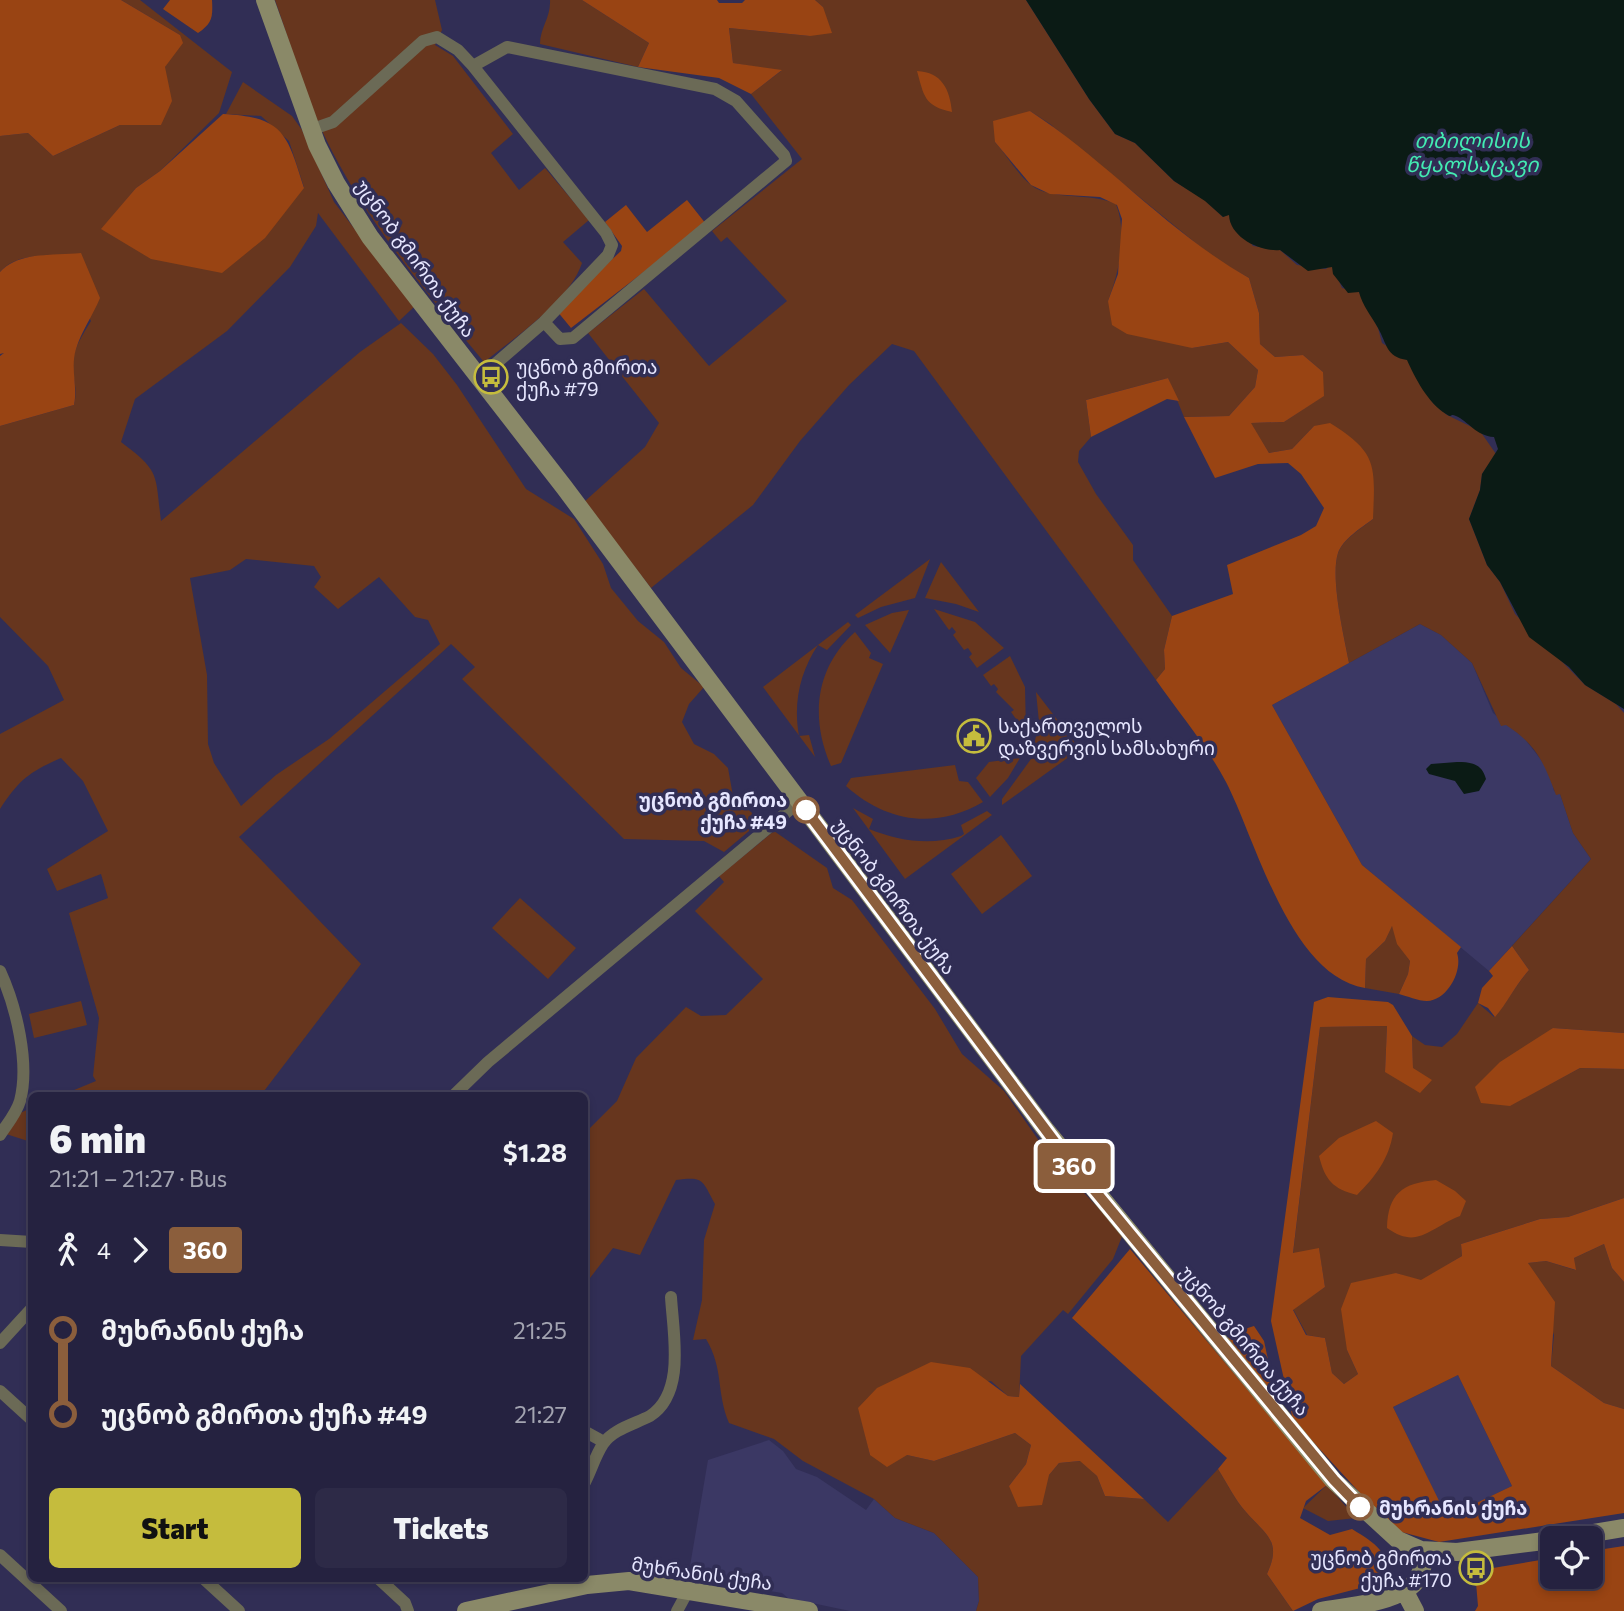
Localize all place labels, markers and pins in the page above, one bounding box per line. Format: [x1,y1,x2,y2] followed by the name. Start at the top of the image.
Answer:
[516,355,658,401] place label: უცნობ გმირთა ქუჩა #79
[472,358,510,396] bus stop icon: უცნობ გმირთა ქუჩა #79
[998,714,1215,761] place label: საქართველოს დაზვერვის სამსახური
[955,717,993,755] public building icon: საქართველოს დაზვერვის სამსახური
[639,788,787,834] place label: უცნობ გმირთა ქუჩა #49
[793,797,819,823] marker: უცნობ გმირთა ქუჩა #49
[1347,1494,1373,1520] marker: მუხრანის ქუჩა
[1379,1496,1528,1520] place label: მუხრანის ქუჩა
[1310,1546,1452,1592] place label: უცნობ გმირთა ქუჩა #170
[1457,1549,1495,1587] bus stop icon: უცნობ გმირთა ქუჩა #170

